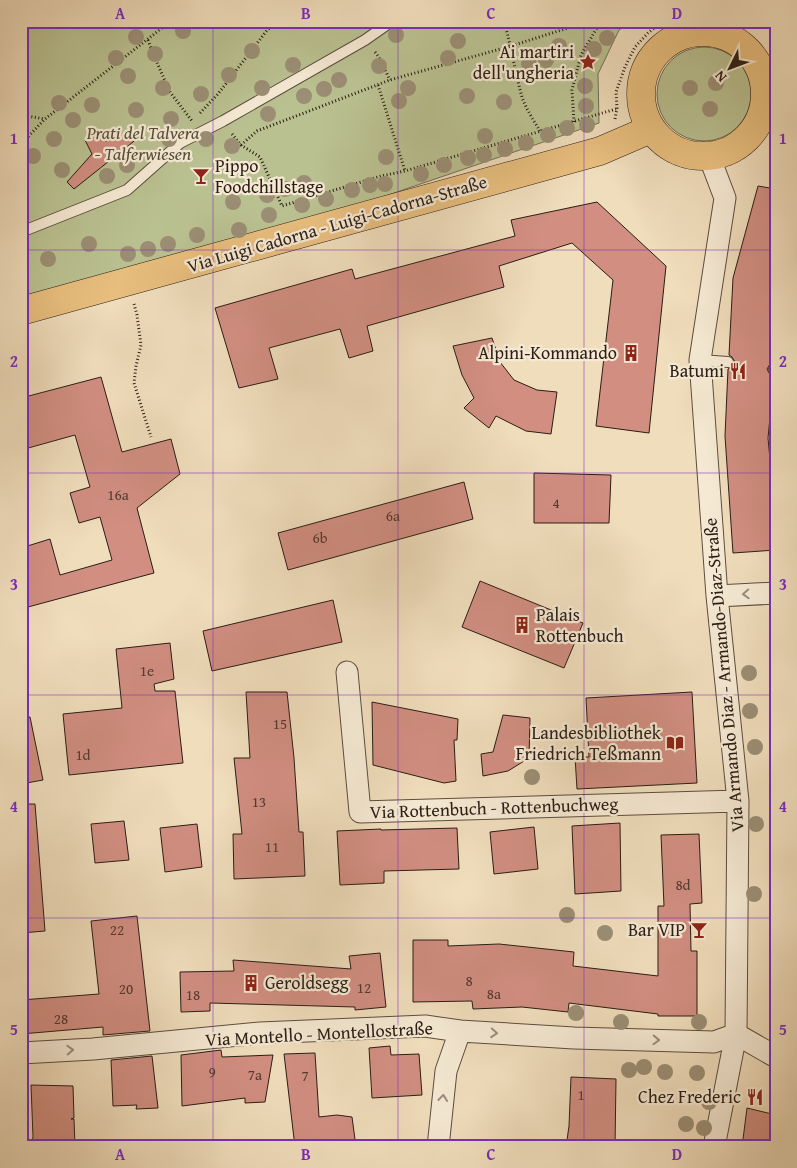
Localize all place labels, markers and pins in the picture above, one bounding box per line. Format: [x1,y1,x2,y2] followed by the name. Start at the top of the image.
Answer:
[473,38,574,86] place label: Ai martiri dell'ungheria
[578,52,598,72] place icon: Ai martiri dell'ungheria
[215,152,323,200] place label: Pippo Foodchillstage
[191,166,211,186] bar icon: Pippo Foodchillstage
[478,339,617,366] place label: Alpini-Kommando
[621,343,641,363] building icon: Alpini-Kommando
[669,357,724,384] place label: Batumi
[728,361,748,381] restaurant icon: Batumi
[536,601,624,649] place label: Palais Rottenbuch
[512,615,532,635] building icon: Palais Rottenbuch
[516,719,662,767] place label: Landesbibliothek Friedrich Teßmann
[665,733,685,753] library icon: Landesbibliothek Friedrich Teßmann
[628,916,685,943] place label: Bar VIP
[689,920,709,940] bar icon: Bar VIP
[265,969,349,996] place label: Geroldsegg
[241,973,261,993] building icon: Geroldsegg
[638,1083,741,1110] place label: Chez Frederic
[745,1087,765,1107] restaurant icon: Chez Frederic

